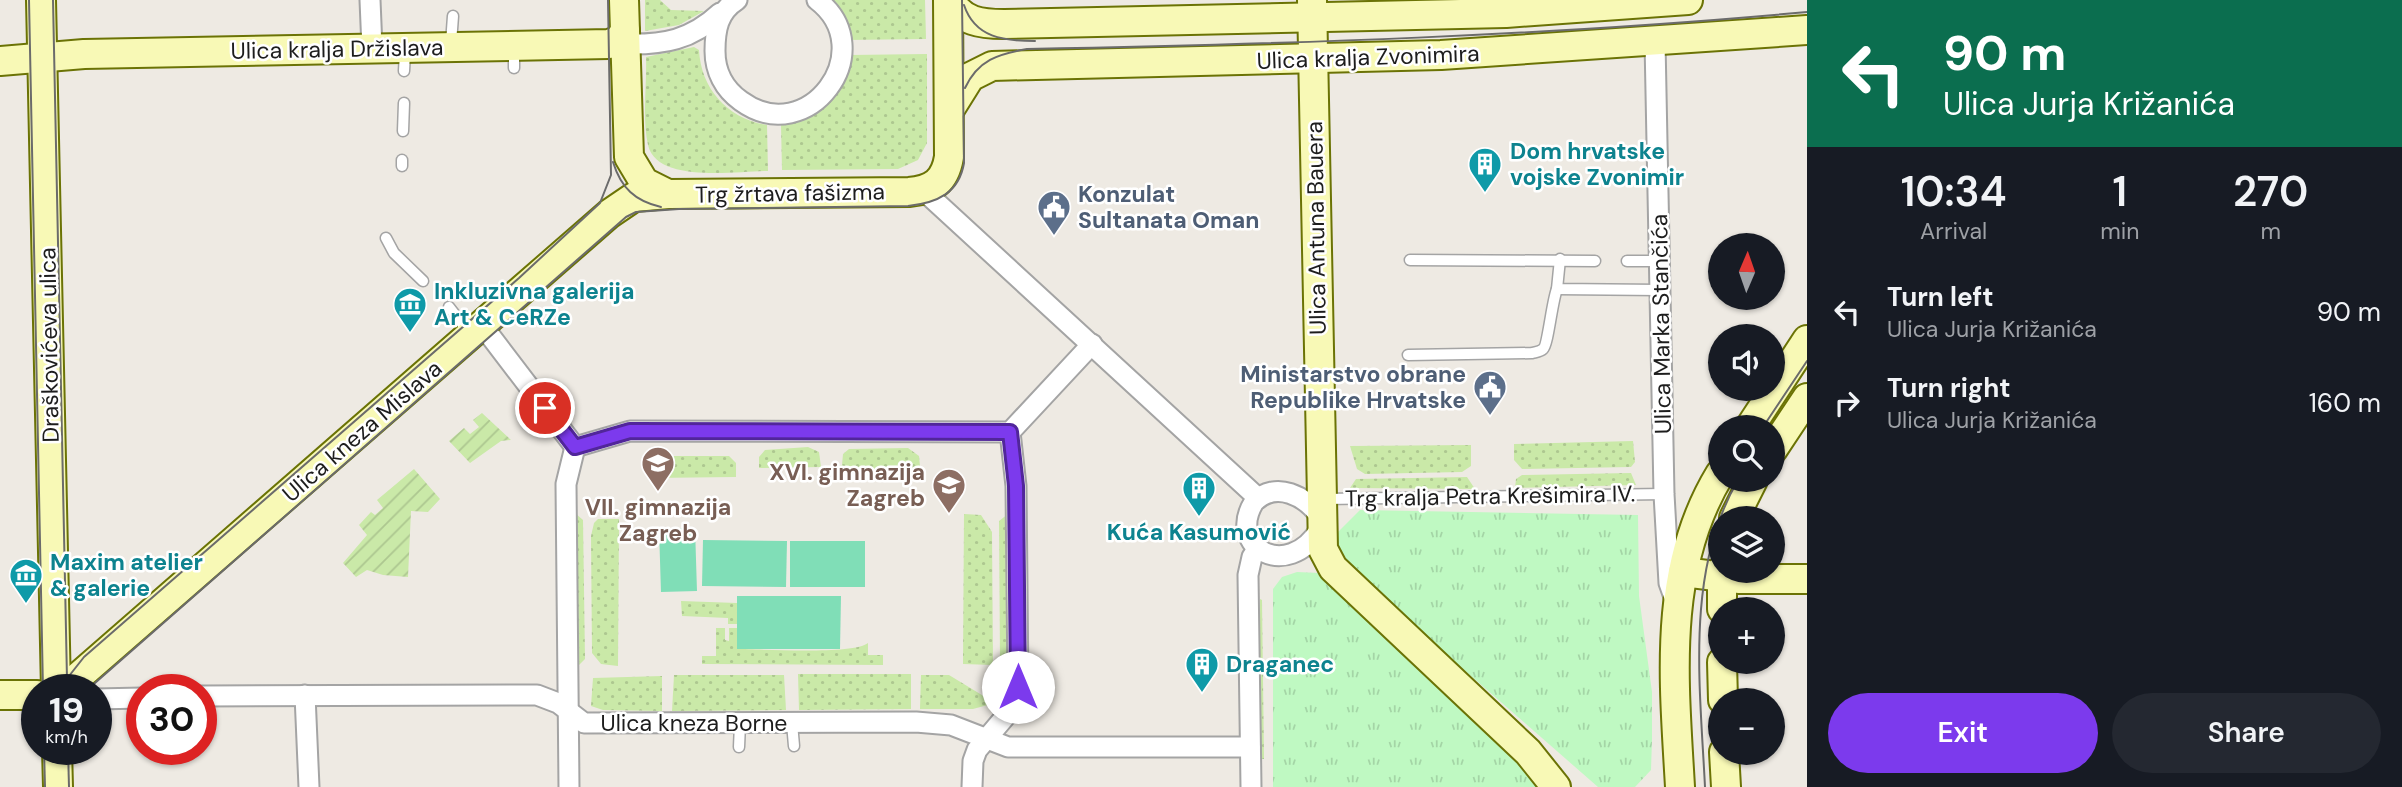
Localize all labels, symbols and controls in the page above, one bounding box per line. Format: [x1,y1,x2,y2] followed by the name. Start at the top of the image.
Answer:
[1943,21,2066,85] text: 90 m
[1828,28,1919,119] icon: left
[230,32,444,66] street label: Ulica kralja Držislava
[1256,38,1480,76] street label: Ulica kralja Zvonimira
[1943,83,2235,125] text: Ulica Jurja Križanića
[1299,121,1333,335] street label: Ulica Antuna Bauera
[1510,136,1684,192] place label: Dom hrvatske vojske Zvonimir
[1466,145,1504,194] building icon: Dom hrvatske vojske Zvonimir
[1901,164,2007,219] text: 10:34
[2112,164,2127,219] text: 1
[2233,164,2308,219] text: 270
[695,176,885,210] street label: Trg žrtava fašizma
[1078,179,1259,235] place label: Konzulat Sultanata Oman
[1035,188,1073,237] public building icon: Konzulat Sultanata Oman
[1644,214,1678,434] street label: Ulica Marka Stančića
[1920,216,1987,246] text: Arrival
[2100,216,2139,246] text: min
[2260,216,2281,246] text: m
[1708,233,1785,310] north arrow
[1708,233,1785,765] map controls
[32,247,66,443] street label: Draškovićeva ulica
[434,276,634,332] place label: Inkluzivna galerija Art & CeRZe
[1887,280,1994,314] text: Turn left
[391,285,429,334] museum icon: Inkluzivna galerija Art & CeRZe
[1828,293,1866,331] icon: left
[2317,295,2381,329] text: 90 m
[1887,314,2097,344] text: Ulica Jurja Križanića
[1708,324,1785,401] button: sound
[276,353,448,509] street label: Ulica kneza Mislava
[1240,359,1466,415] place label: Ministarstvo obrane Republike Hrvatske
[1471,368,1509,417] public building icon: Ministarstvo obrane Republike Hrvatske
[1887,371,2011,405] text: Turn right
[515,378,575,438] pin
[1828,384,1866,422] icon: right
[2309,386,2381,420] text: 160 m
[526,389,564,427] icon: arrive
[1887,405,2097,435] text: Ulica Jurja Križanića
[1708,415,1785,492] button: search
[639,444,677,493] school or university icon: VII. gimnazija Zagreb
[769,457,925,513] place label: XVI. gimnazija Zagreb
[930,466,968,515] school or university icon: XVI. gimnazija Zagreb
[1180,469,1218,518] building icon: Kuća Kasumović
[1345,478,1635,514] street label: Trg kralja Petra Krešimira IV.
[585,492,731,548] place label: VII. gimnazija Zagreb
[1708,506,1785,583] button: layers
[1107,517,1291,547] place label: Kuća Kasumović
[50,547,203,603] place label: Maxim atelier & galerie
[7,556,45,605] museum icon: Maxim atelier & galerie
[1708,597,1785,674] button: +
[1183,645,1221,694] building icon: Draganec
[1226,649,1334,679] place label: Draganec
[981,650,1055,724] position arrow
[126,674,217,765] speed limit sign: 30
[49,687,84,733] text: 19
[1708,688,1785,765] button: −
[1828,693,2098,773] button: Exit
[2112,693,2381,773] button: Share
[601,708,787,738] street label: Ulica kneza Borne
[45,725,88,749] text: km/h

